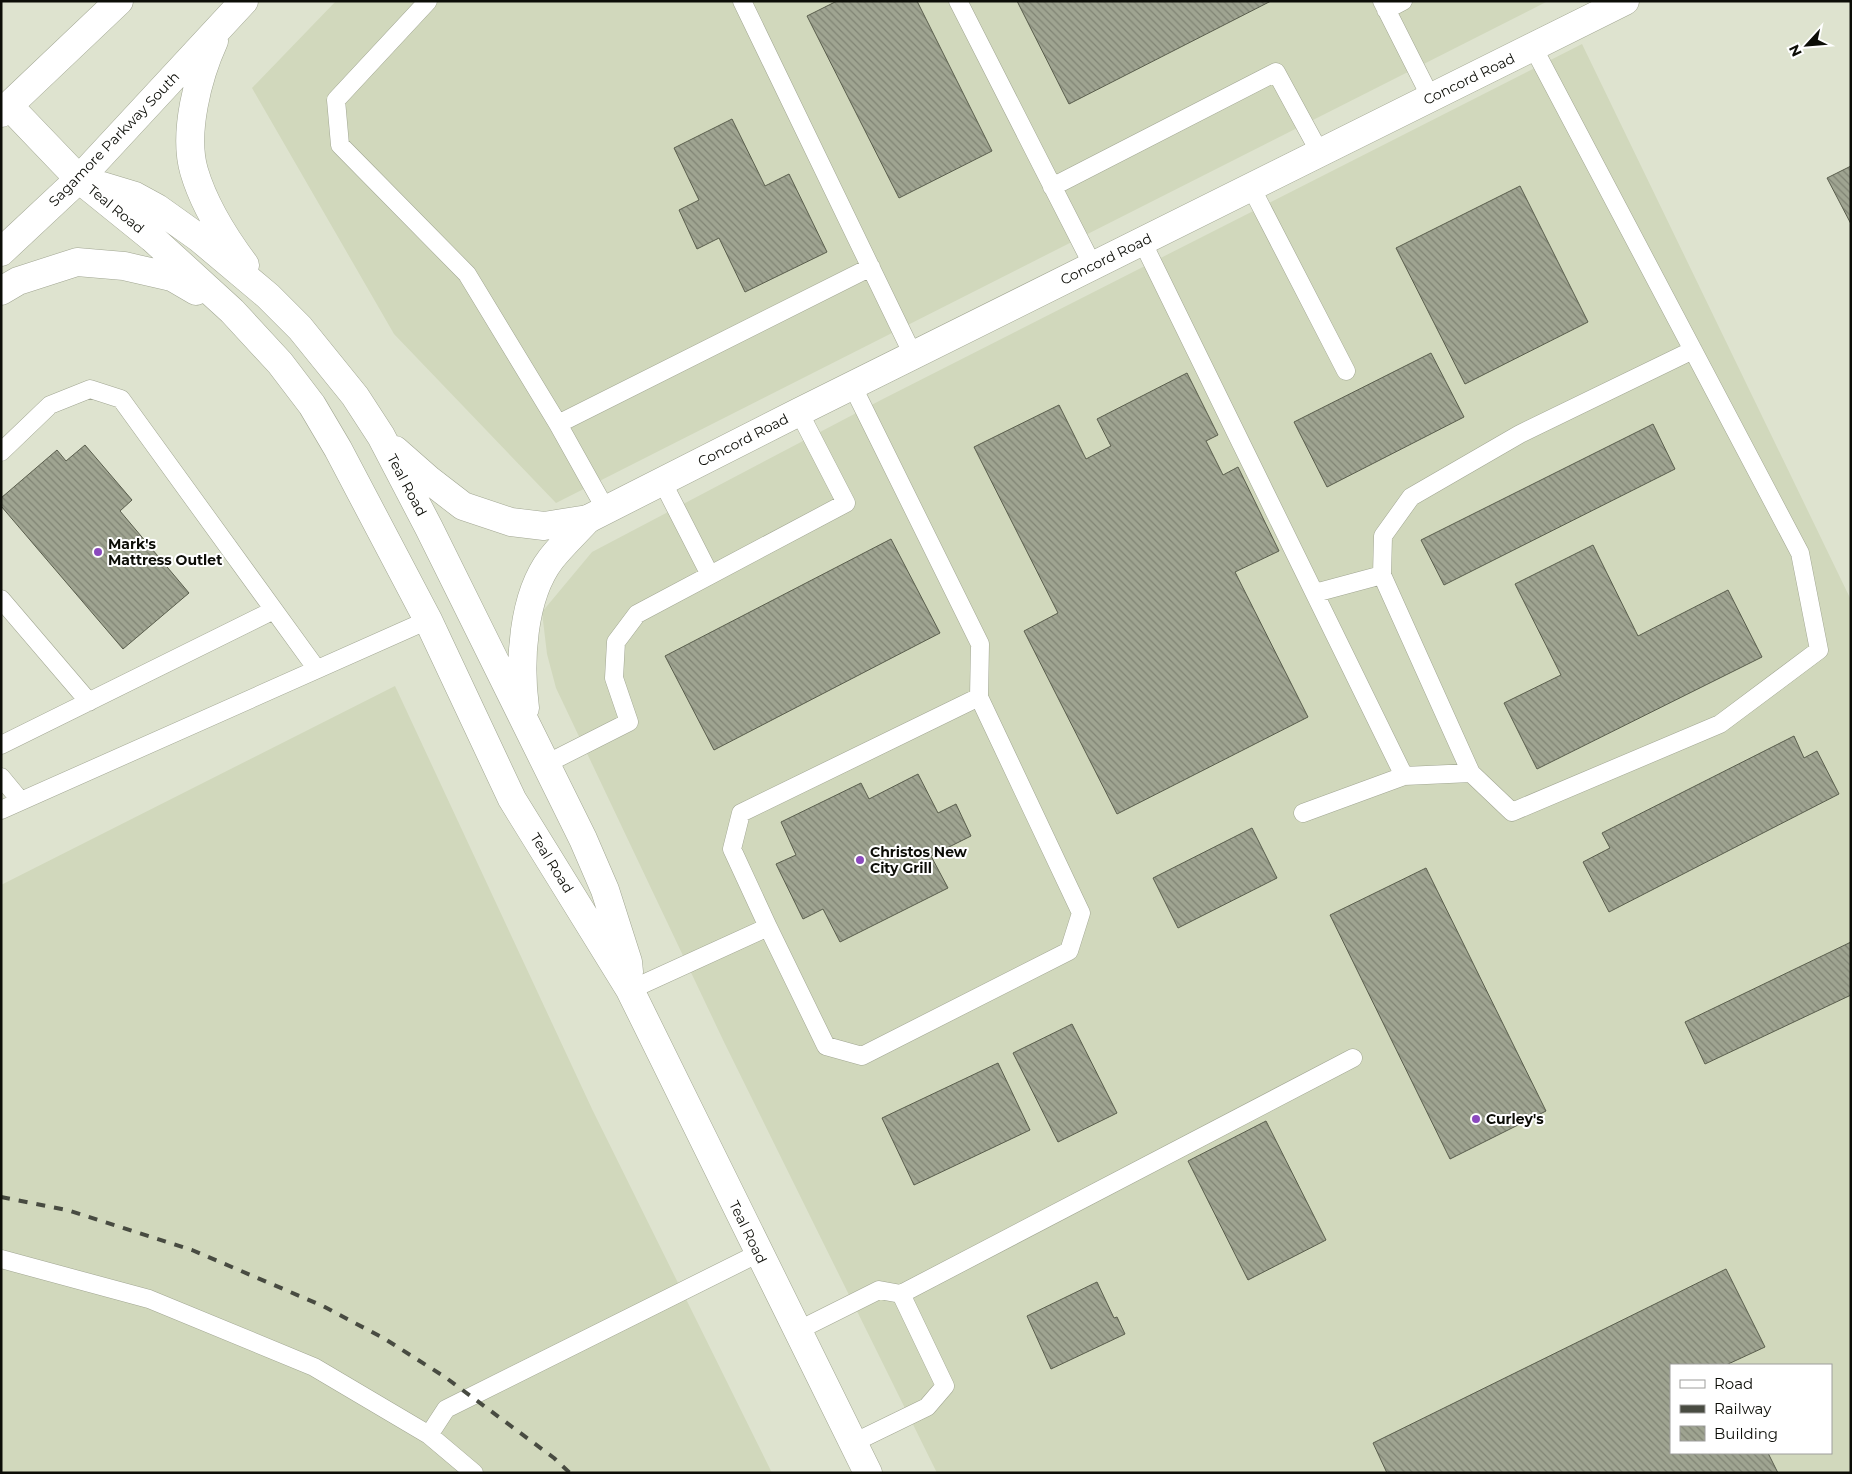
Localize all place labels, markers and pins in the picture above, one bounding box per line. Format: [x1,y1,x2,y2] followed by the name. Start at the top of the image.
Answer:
[108,535,222,569] place label: Mark's Mattress Outlet
[92,546,104,558] marker: Mark's Mattress Outlet
[870,843,968,877] place label: Christos New City Grill
[854,854,866,866] marker: Christos New City Grill
[1486,1110,1544,1128] place label: Curley's
[1470,1113,1482,1125] marker: Curley's

